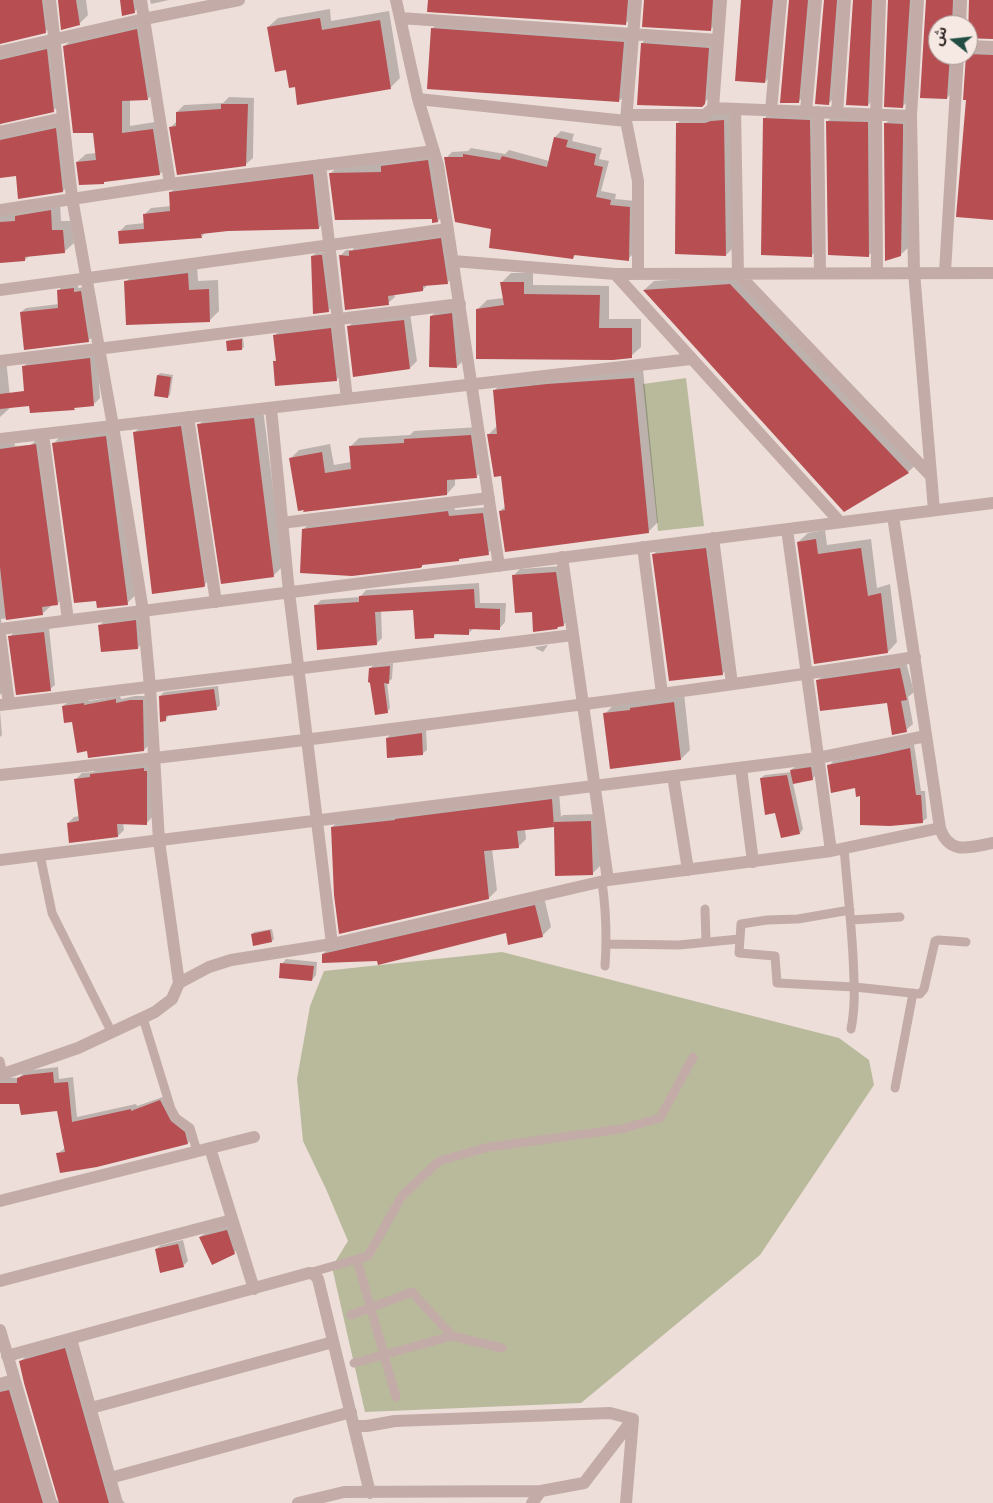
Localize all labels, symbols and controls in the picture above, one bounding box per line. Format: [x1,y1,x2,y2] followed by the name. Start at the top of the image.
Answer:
[928,15,978,65] north arrow
[929,25,950,48] text: ش

